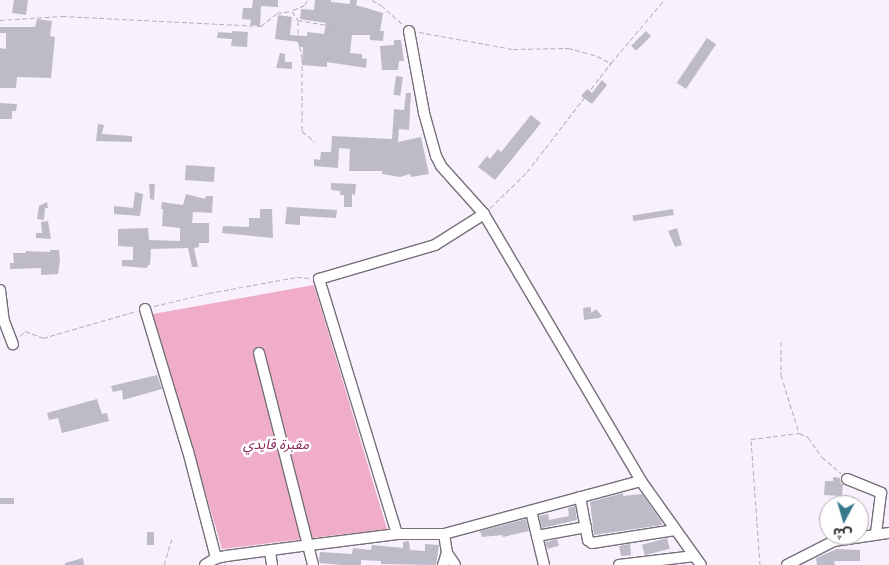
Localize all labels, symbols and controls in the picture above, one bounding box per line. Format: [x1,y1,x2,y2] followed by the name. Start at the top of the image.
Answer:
[243,436,309,452] park label: مقبرة قايدي
[819,495,869,545] north arrow
[832,524,853,544] text: ش

